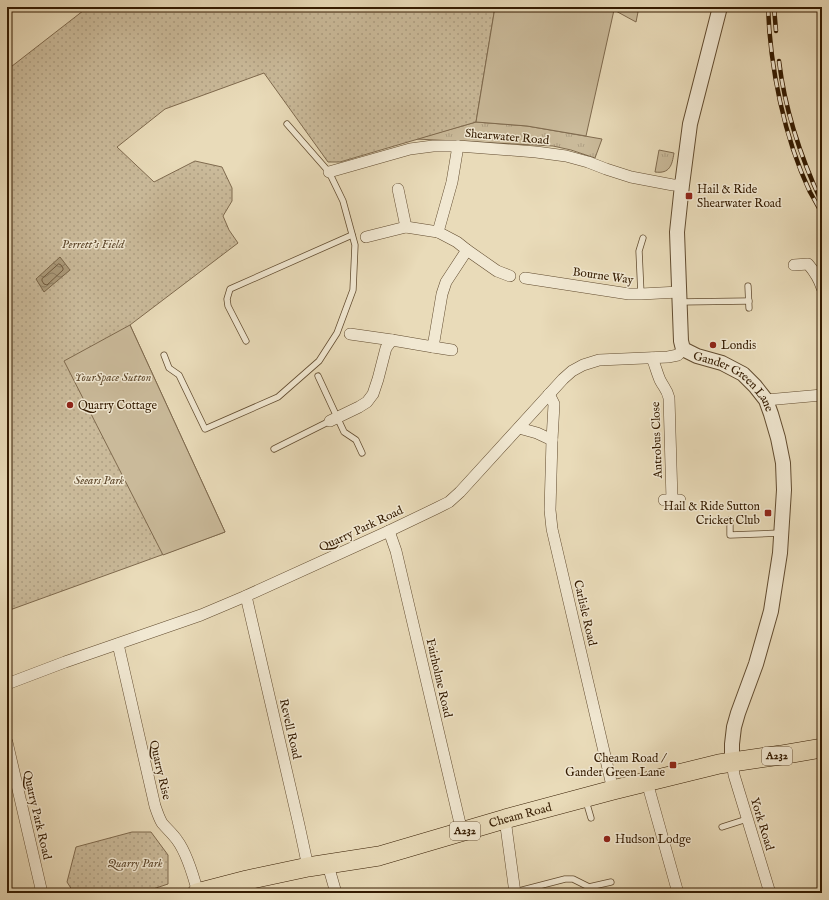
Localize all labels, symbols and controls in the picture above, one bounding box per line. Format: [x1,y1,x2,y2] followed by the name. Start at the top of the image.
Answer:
[464,126,550,148] street label: Shearwater Road
[697,182,782,211] place label: Hail & Ride Shearwater Road
[684,191,694,201] marker: Hail & Ride Shearwater Road
[62,237,126,252] park label: Perrett's Field
[572,264,634,288] street label: Bourne Way
[721,338,756,353] place label: Londis
[708,340,718,350] marker: Londis
[692,348,777,414] street label: Gander Green Lane
[75,370,152,385] park label: YourSpace Sutton
[78,398,158,413] place label: Quarry Cottage
[65,400,75,410] marker: Quarry Cottage
[648,401,666,480] street label: Antrobus Close
[74,473,124,488] park label: Seears Park
[664,499,761,528] place label: Hail & Ride Sutton Cricket Club
[317,503,406,555] street label: Quarry Park Road
[763,508,773,518] marker: Hail & Ride Sutton Cricket Club
[570,578,600,648] street label: Carlisle Road
[423,637,456,720] street label: Fairholme Road
[276,697,304,761] street label: Revell Road
[146,739,174,802] street label: Quarry Rise
[762,747,792,765] road number: A232
[565,751,667,780] place label: Cheam Road / Gander Green Lane
[668,760,678,770] marker: Cheam Road / Gander Green Lane
[19,769,55,862] street label: Quarry Park Road
[747,796,777,853] street label: York Road
[487,799,554,831] street label: Cheam Road
[450,822,480,840] road number: A232
[615,832,691,847] place label: Hudson Lodge
[602,834,612,844] marker: Hudson Lodge
[107,856,163,871] park label: Quarry Park

